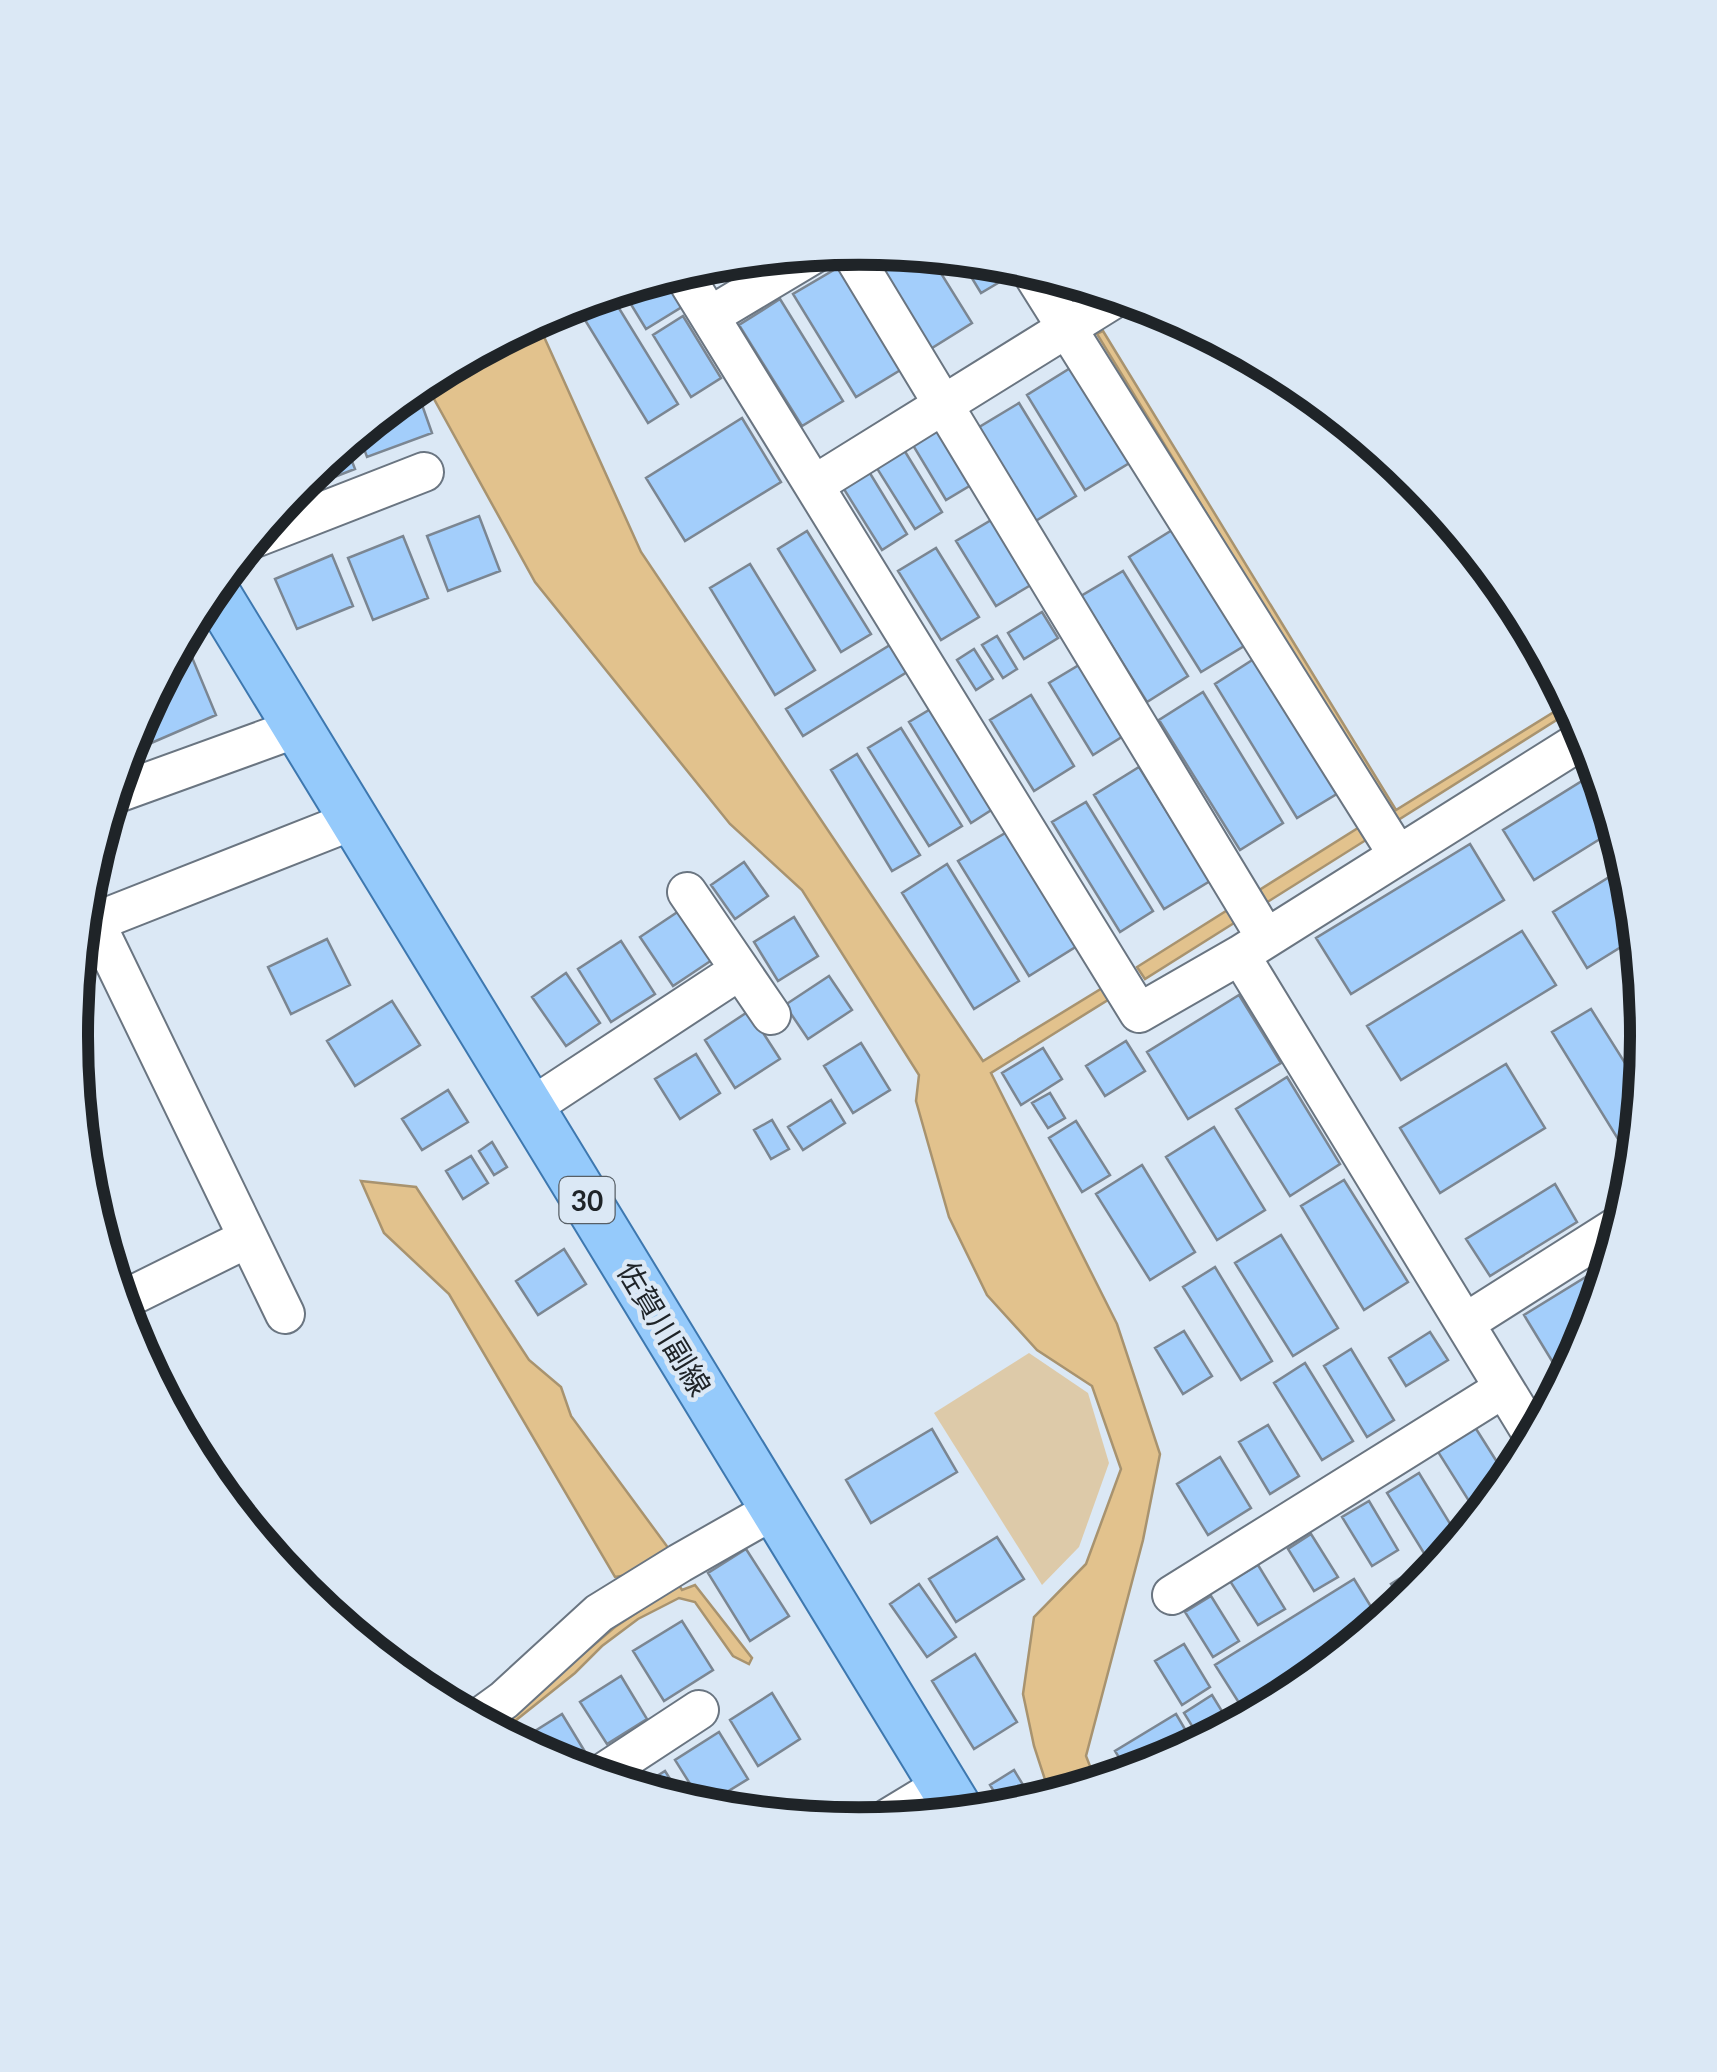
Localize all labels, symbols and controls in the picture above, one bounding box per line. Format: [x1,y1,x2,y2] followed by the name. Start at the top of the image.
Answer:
[560,1177,614,1223] road number: 30
[611,1254,719,1402] street label: 佐賀川副線

